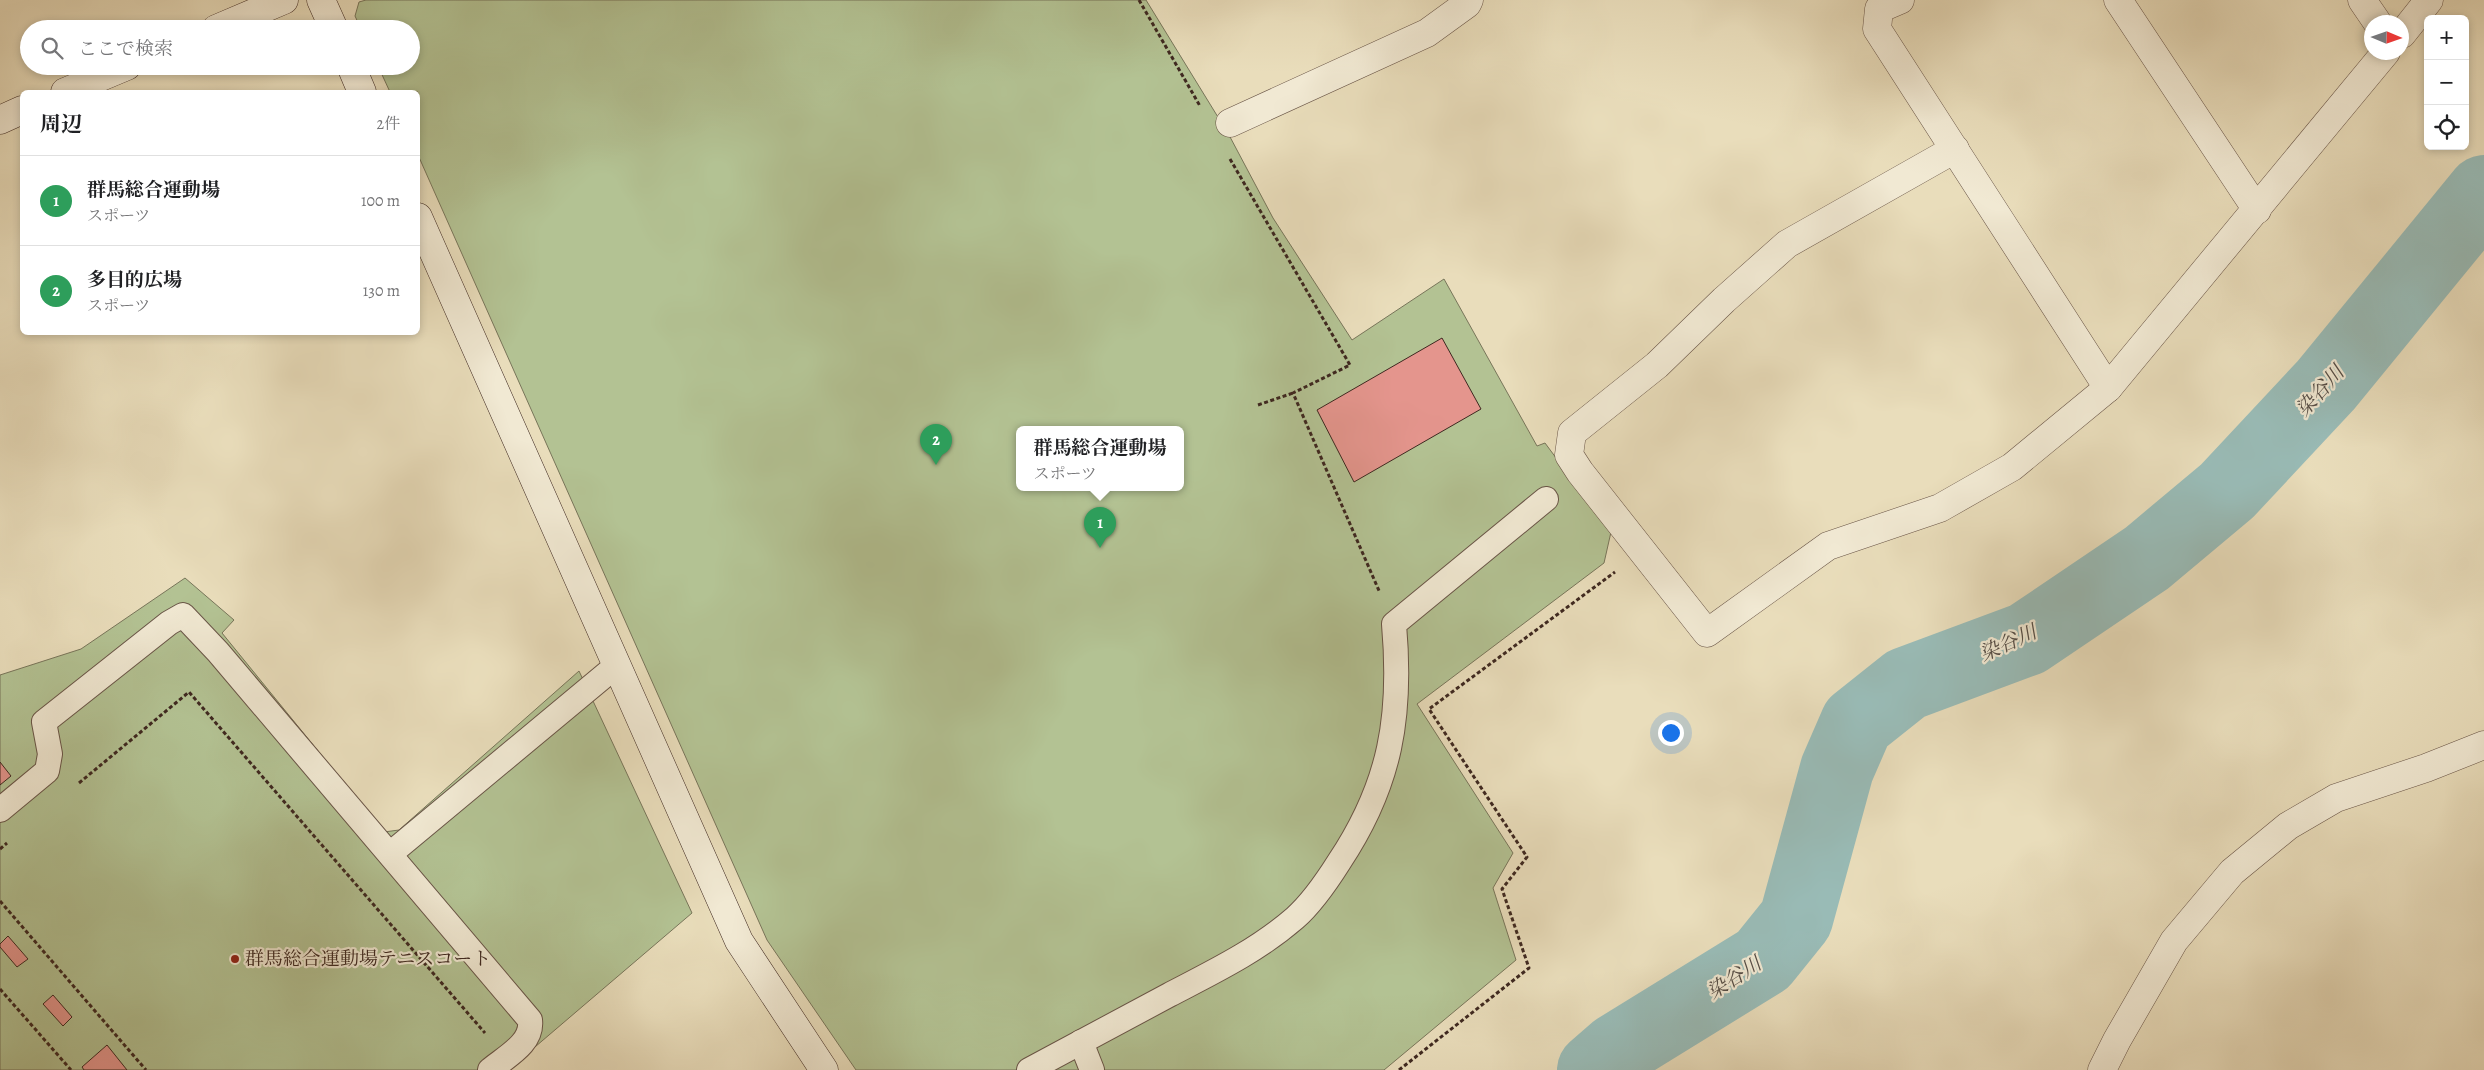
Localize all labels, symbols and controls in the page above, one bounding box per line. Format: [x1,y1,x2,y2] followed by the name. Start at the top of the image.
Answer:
[2364,15,2409,60] north arrow
[2424,15,2469,150] map controls
[2424,15,2469,60] button: +
[20,20,420,75] search box
[38,34,66,62] icon: search
[78,36,173,62] text: ここで検索
[2424,60,2469,105] button: −
[2424,105,2469,150] button: locate
[40,110,82,138] text: 周辺
[376,113,400,135] text: 2件
[87,177,220,203] text: 群馬総合運動場
[53,190,59,212] text: 1
[361,190,400,212] text: 100 m
[87,205,150,227] text: スポーツ
[87,267,182,293] text: 多目的広場
[52,280,60,302] text: 2
[363,280,400,302] text: 130 m
[87,295,150,317] text: スポーツ
[2290,358,2351,422] water label: 染谷川
[920,424,952,465] pin: 2
[1016,426,1184,491] popup
[1033,435,1167,461] text: 群馬総合運動場
[1033,463,1097,485] text: スポーツ
[1084,507,1116,548] pin: 1
[1975,618,2043,668] water label: 染谷川
[1658,720,1684,746] your location
[245,946,491,972] place label: 群馬総合運動場テニスコート
[1701,949,1768,1006] water label: 染谷川
[229,953,241,965] marker: 群馬総合運動場テニスコート

